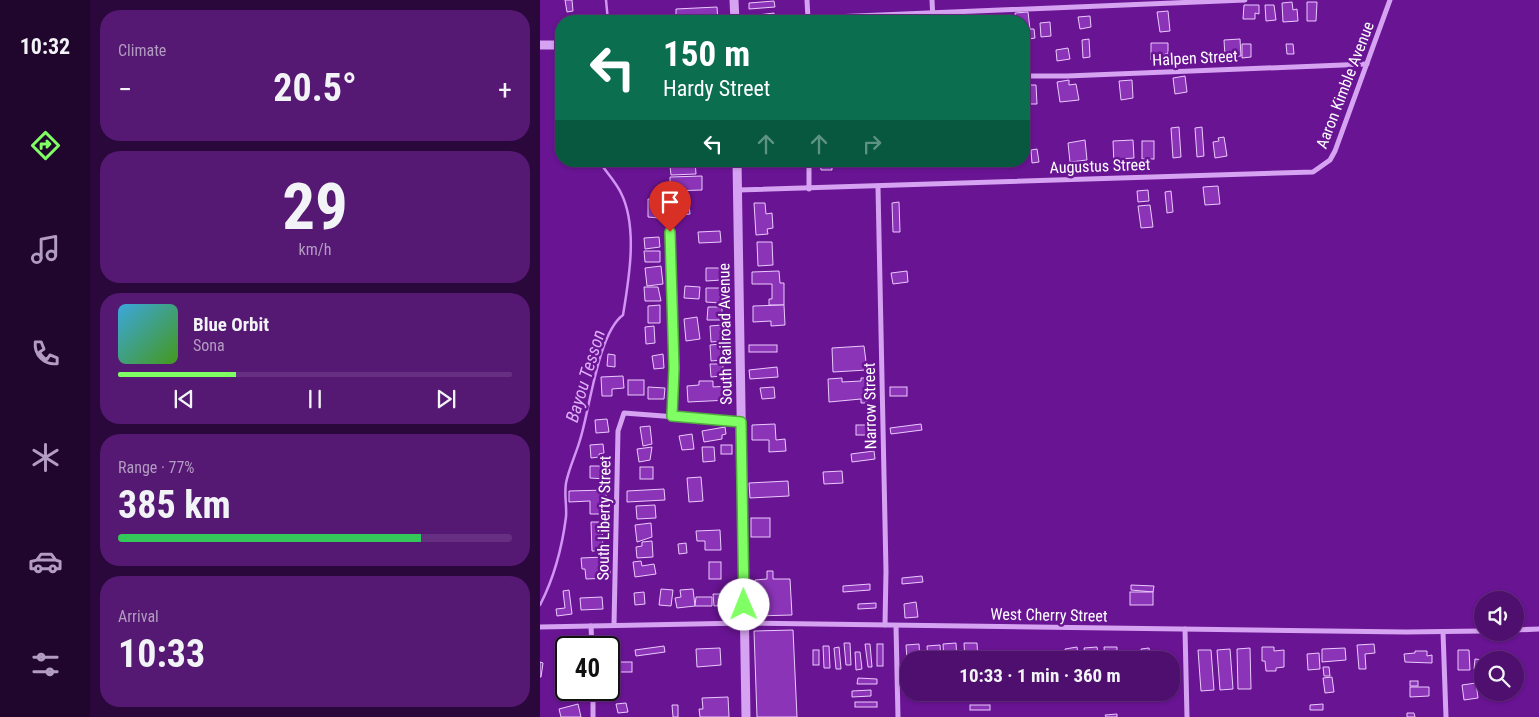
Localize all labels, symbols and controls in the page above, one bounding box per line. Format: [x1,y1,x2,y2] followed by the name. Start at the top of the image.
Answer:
[1312,19,1378,151] street label: Aaron Kimble Avenue
[20,34,70,59] text: 10:32
[663,34,750,75] text: 150 m
[580,35,645,100] icon: left
[118,41,166,60] text: Climate
[1152,46,1238,70] street label: Halpen Street
[273,66,357,110] text: 20.5°
[118,73,132,106] text: −
[498,73,512,106] text: +
[663,76,770,101] text: Hardy Street
[28,128,63,163] icon: directions
[699,130,727,158] icon: left
[752,130,780,158] icon: ahead
[805,130,833,158] icon: ahead
[858,130,886,158] icon: right
[1049,155,1151,177] street label: Augustus Street
[282,169,348,245] text: 29
[649,181,691,232] pin
[656,188,684,216] icon: arrive
[28,232,63,267] icon: music
[299,240,331,259] text: km/h
[714,263,736,405] street label: South Railroad Avenue
[193,313,269,336] text: Blue Orbit
[561,327,609,425] water label: Bayou Tesson
[28,336,63,371] icon: phone
[193,336,225,355] text: Sona
[860,362,880,450] street label: Narrow Street
[170,385,198,413] icon: previous
[301,385,329,413] icon: pause
[432,385,460,413] icon: next
[28,440,63,475] icon: climate
[593,455,615,581] street label: South Liberty Street
[118,458,194,477] text: Range · 77%
[118,483,231,527] text: 385 km
[28,544,63,579] icon: car
[717,578,769,630] position arrow
[1474,591,1524,701] map controls
[1474,591,1524,641] button: sound
[990,604,1108,626] street label: West Cherry Street
[118,607,159,626] text: Arrival
[118,632,205,676] text: 10:33
[555,636,620,701] speed limit sign: 40
[28,647,63,682] icon: filters
[1474,651,1524,701] button: search
[959,664,1121,687] text: 10:33 · 1 min · 360 m

